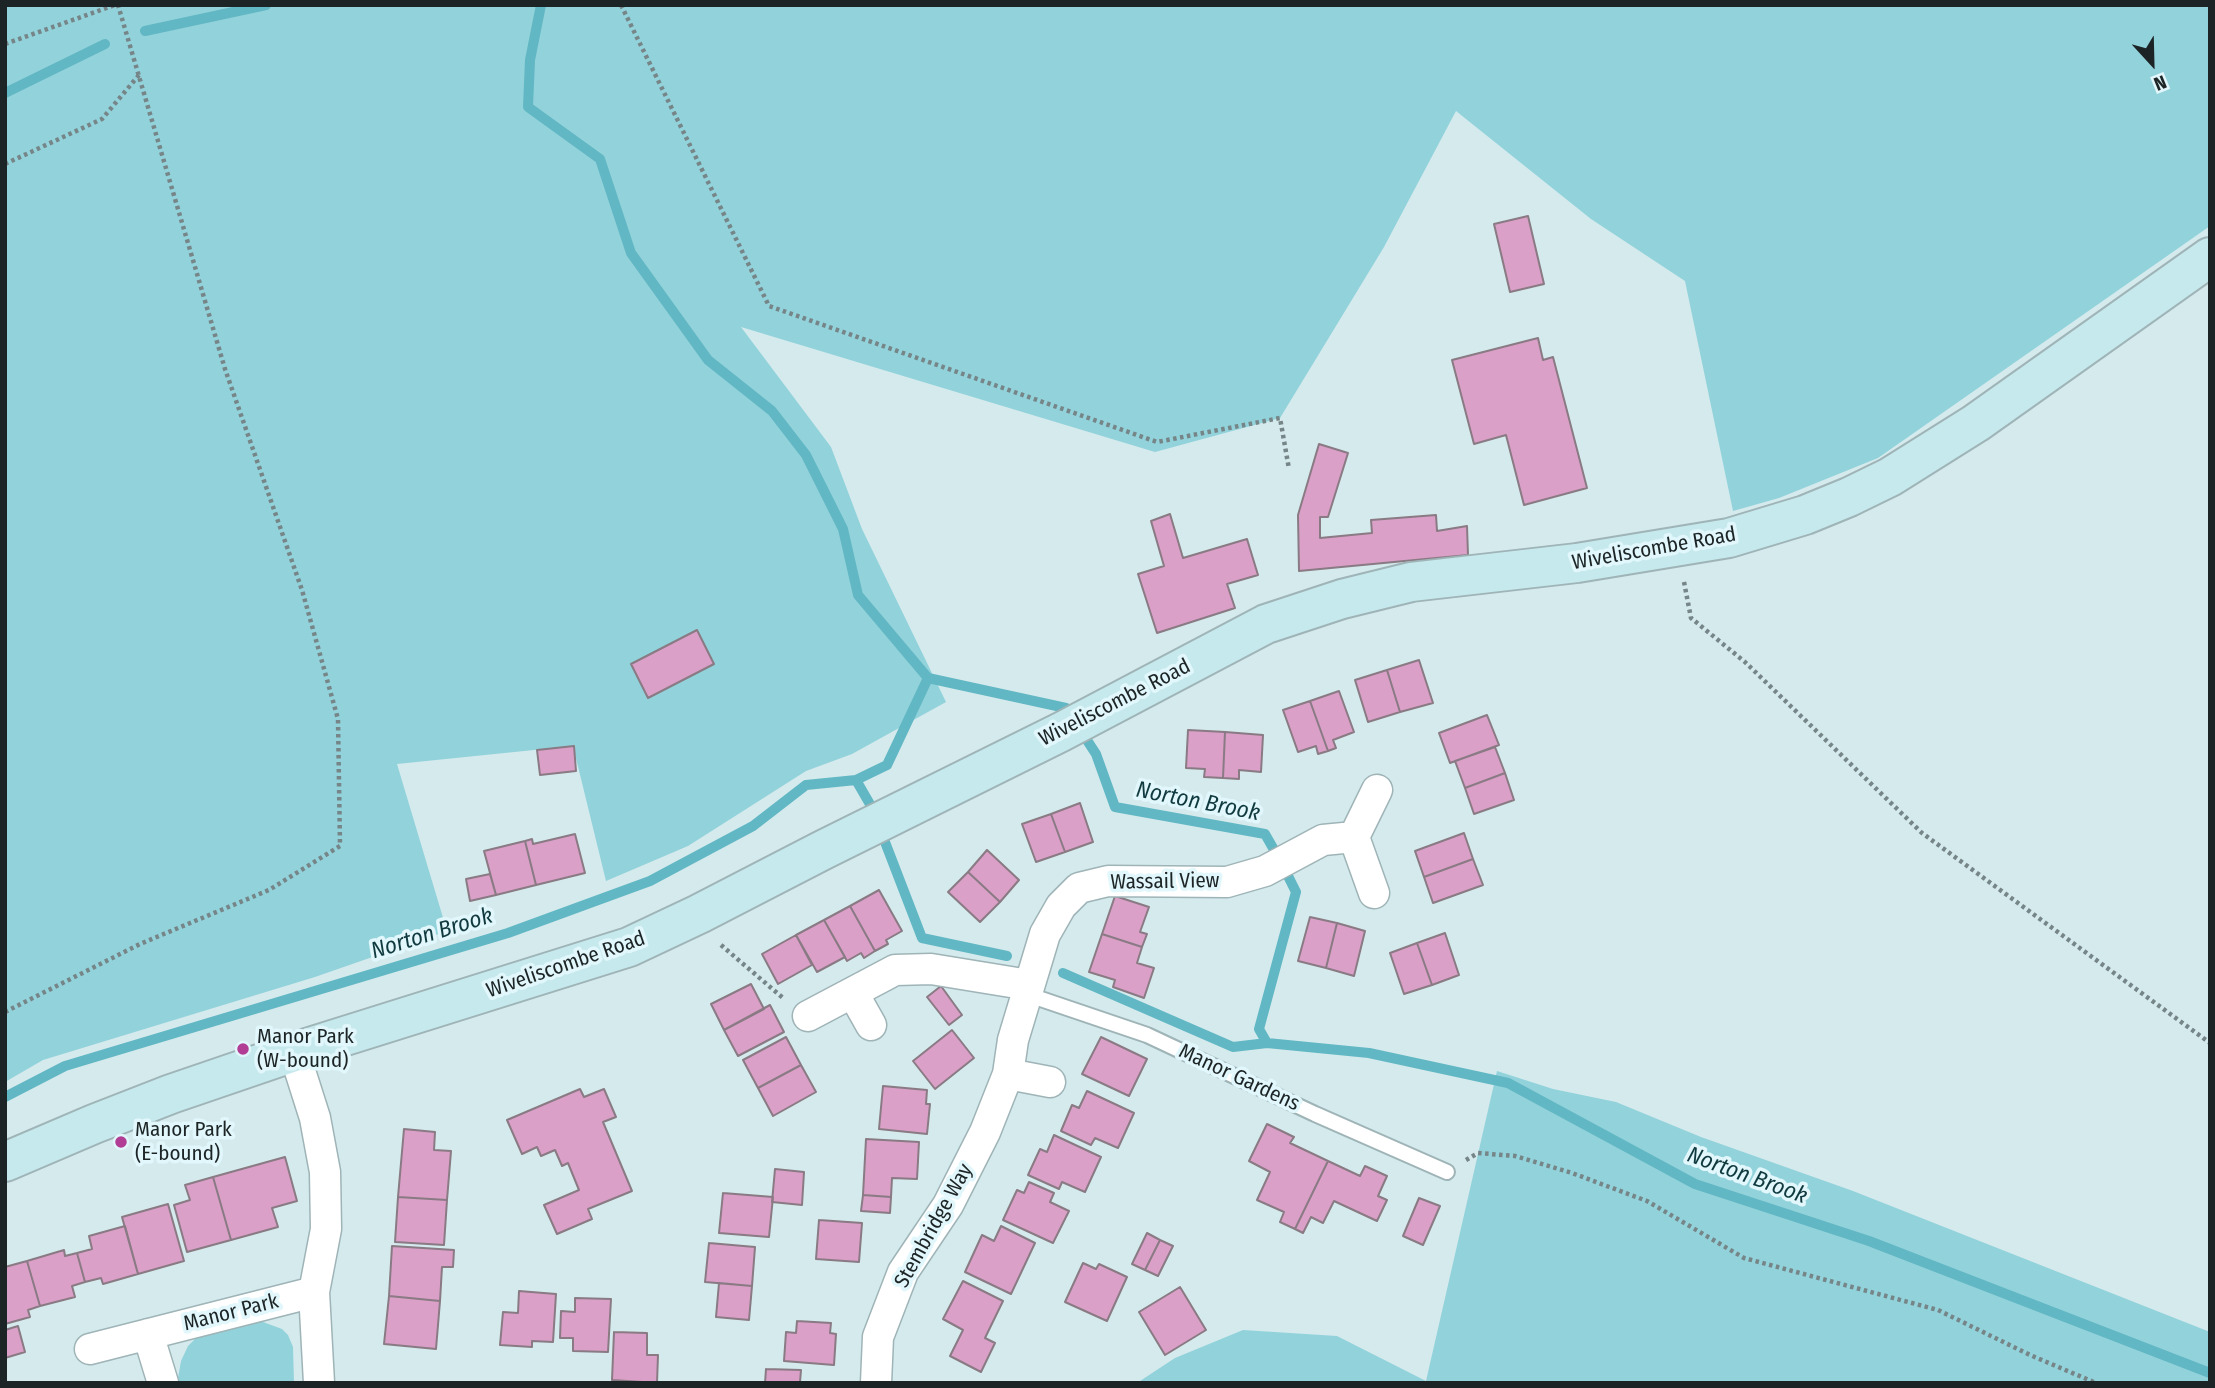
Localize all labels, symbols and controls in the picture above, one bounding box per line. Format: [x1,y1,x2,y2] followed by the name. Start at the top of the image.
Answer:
[2117,28,2187,98] north arrow
[2150,70,2170,96] text: N
[1570,522,1738,576] street label: Wiveliscombe Road
[1035,654,1195,752] street label: Wiveliscombe Road
[1134,776,1262,828] water label: Norton Brook
[1110,868,1220,896] street label: Wassail View
[368,902,496,966] water label: Norton Brook
[483,926,649,1004] street label: Wiveliscombe Road
[257,1024,354,1074] place label: Manor Park (W-bound)
[1175,1039,1303,1117] street label: Manor Gardens
[235,1041,251,1057] marker: Manor Park (W-bound)
[135,1117,232,1167] place label: Manor Park (E-bound)
[113,1134,129,1150] marker: Manor Park (E-bound)
[1683,1142,1811,1210] water label: Norton Brook
[890,1160,978,1292] street label: Stembridge Way
[181,1289,281,1337] street label: Manor Park

